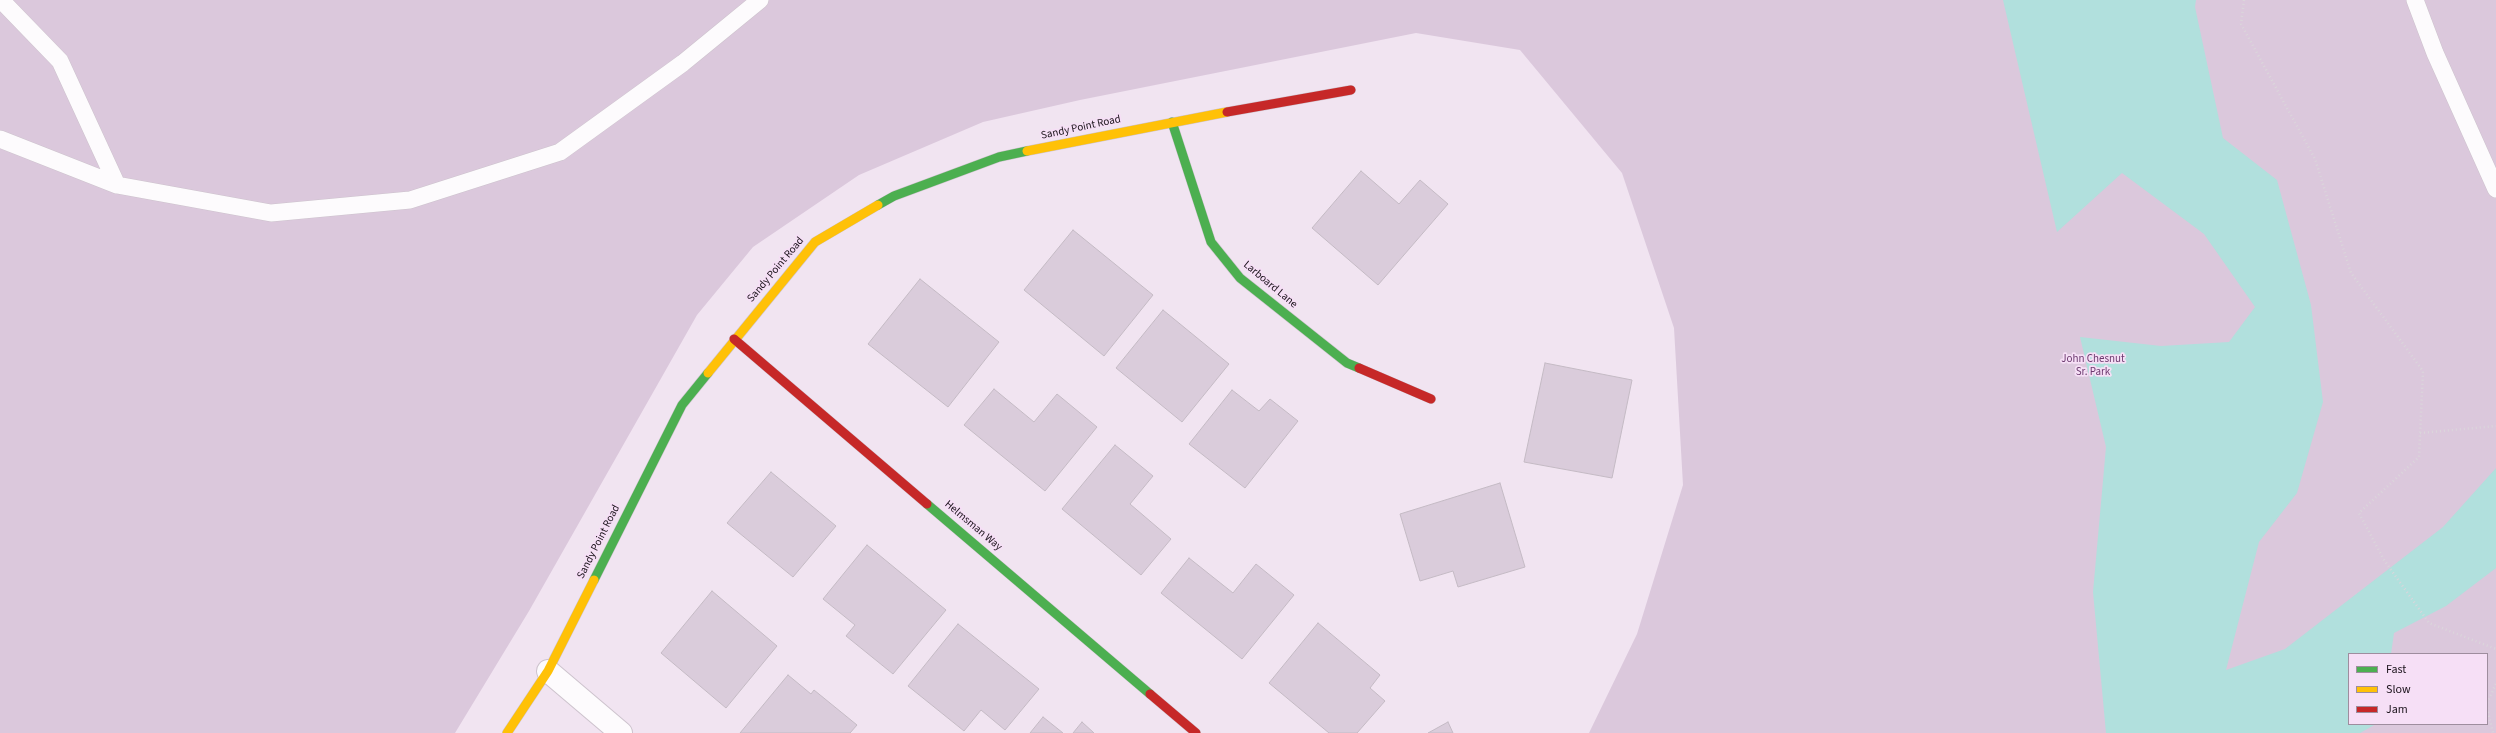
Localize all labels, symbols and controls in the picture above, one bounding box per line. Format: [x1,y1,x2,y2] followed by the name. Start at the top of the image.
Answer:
[1040,113,1122,143] street label: Sandy Point Road
[745,235,807,305] street label: Sandy Point Road
[1240,259,1300,311] street label: Larboard Lane
[2061,353,2125,379] park label: John Chesnut Sr. Park
[941,498,1005,554] street label: Helmsman Way
[575,503,623,581] street label: Sandy Point Road
[2348,653,2488,725] legend
[2386,661,2406,678] text: Fast
[2386,681,2411,698] text: Slow
[2386,701,2408,718] text: Jam

